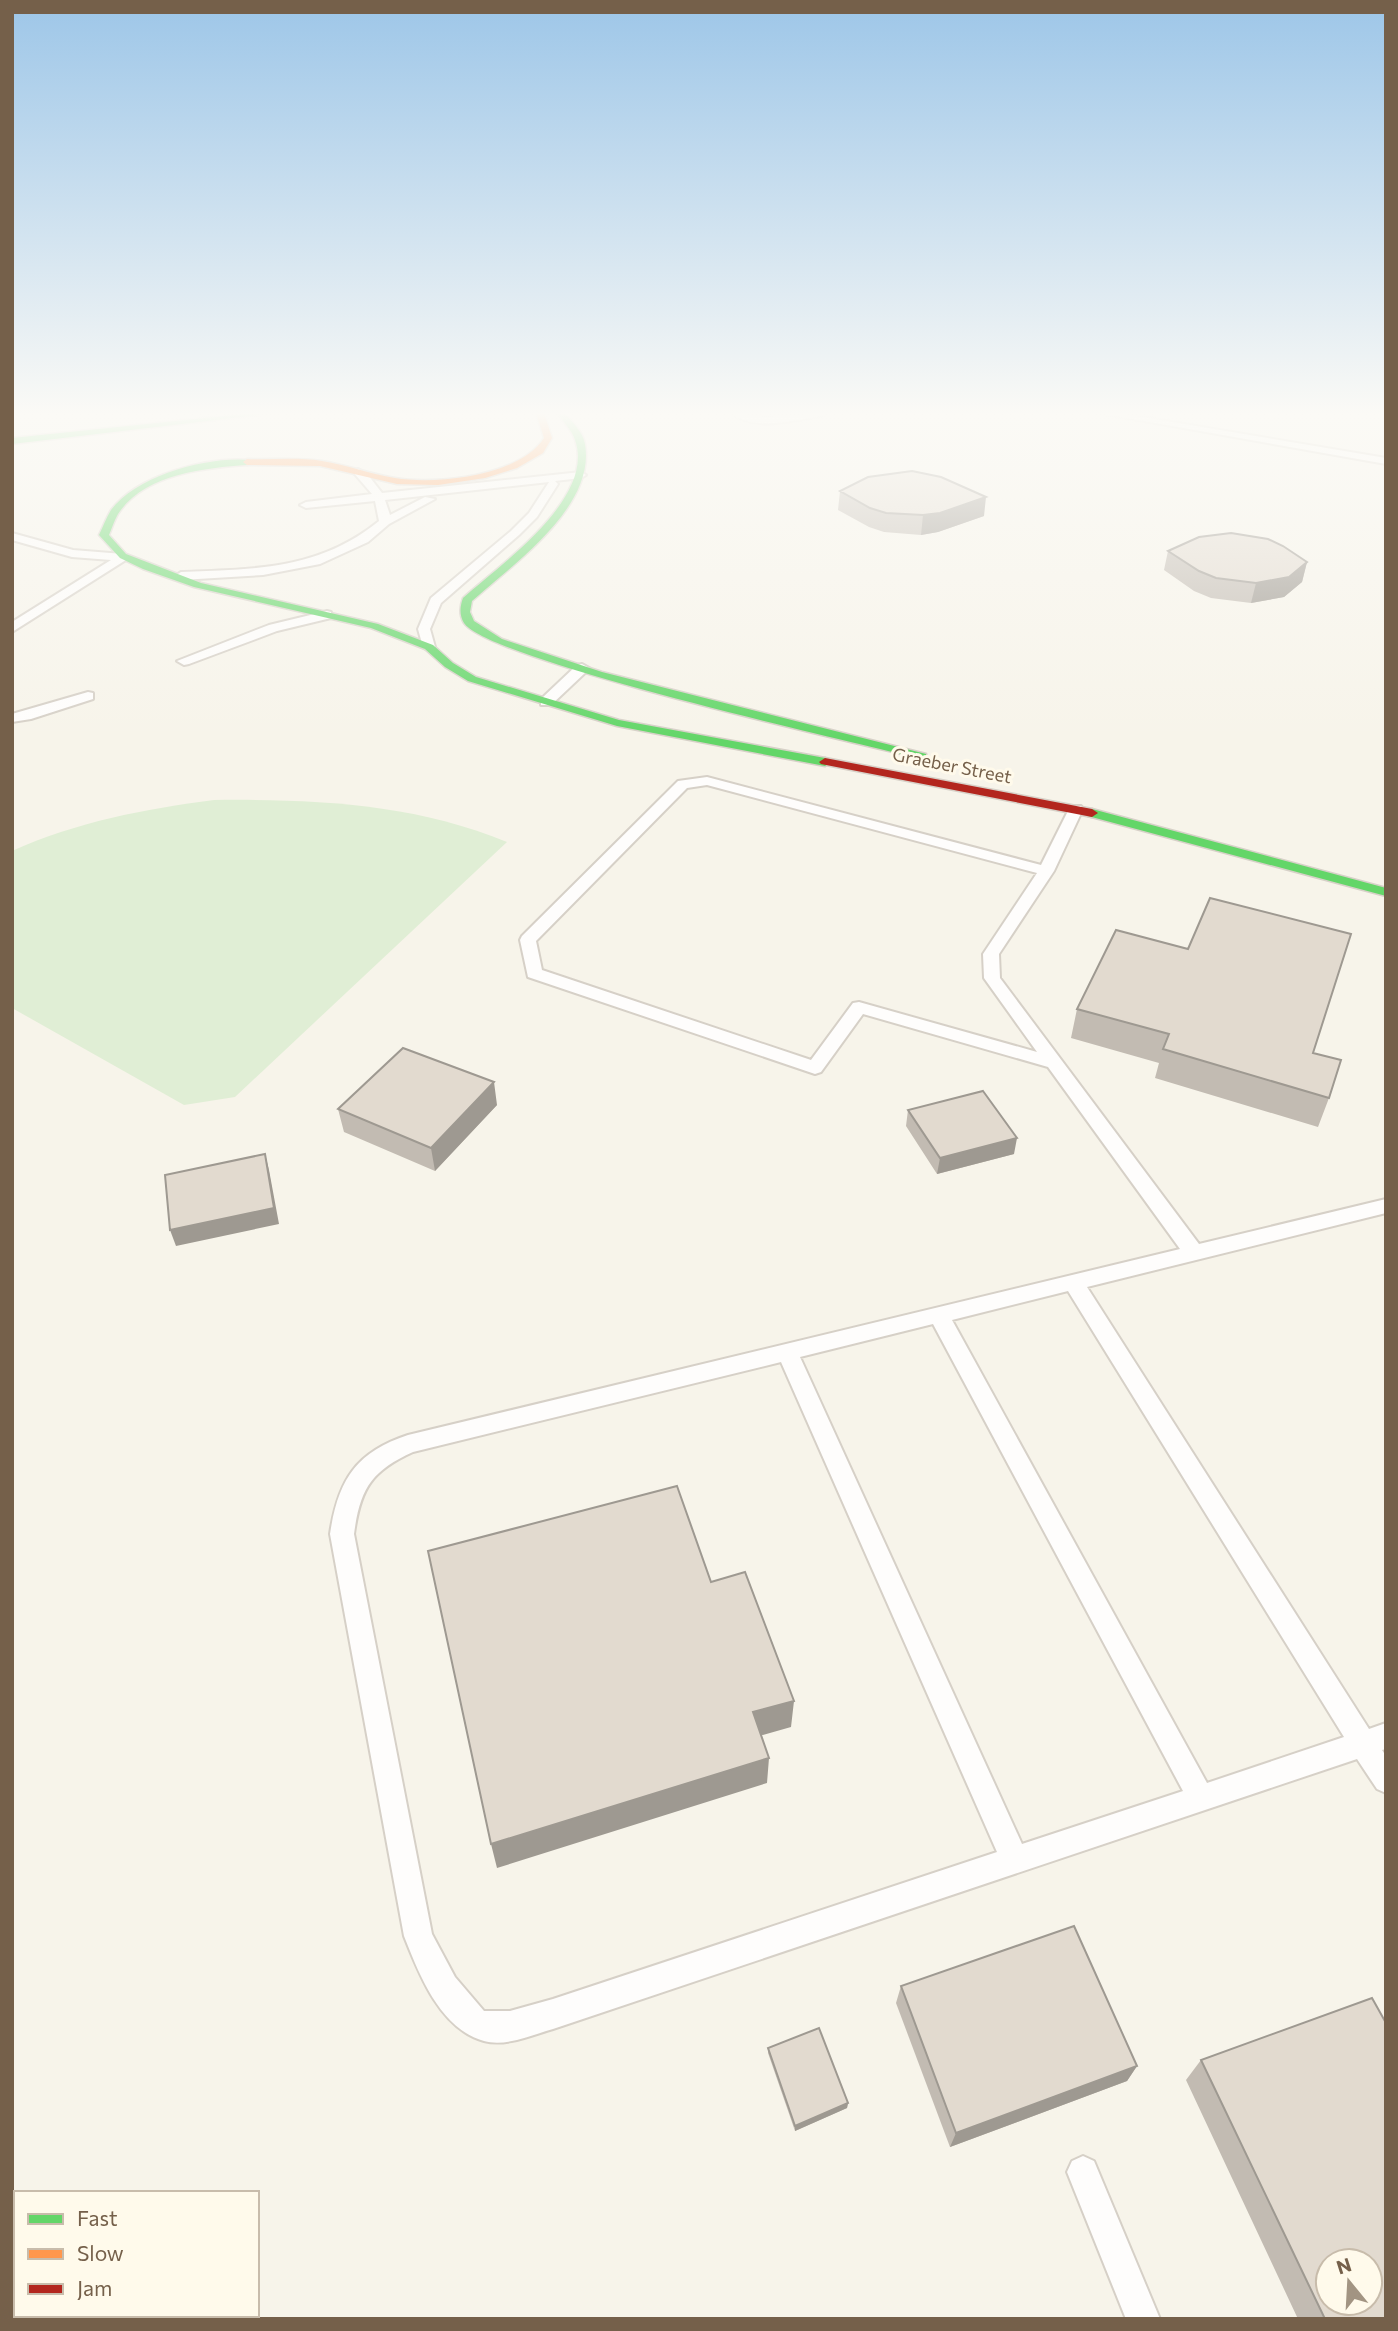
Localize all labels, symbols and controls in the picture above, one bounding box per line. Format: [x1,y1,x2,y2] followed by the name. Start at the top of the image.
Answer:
[891,743,1014,787] street label: Graeber Street
[14,2191,259,2317] legend
[77,2205,118,2230] text: Fast
[77,2240,124,2265] text: Slow
[1314,2247,1384,2317] north arrow
[1333,2252,1354,2278] text: N
[77,2275,112,2300] text: Jam

